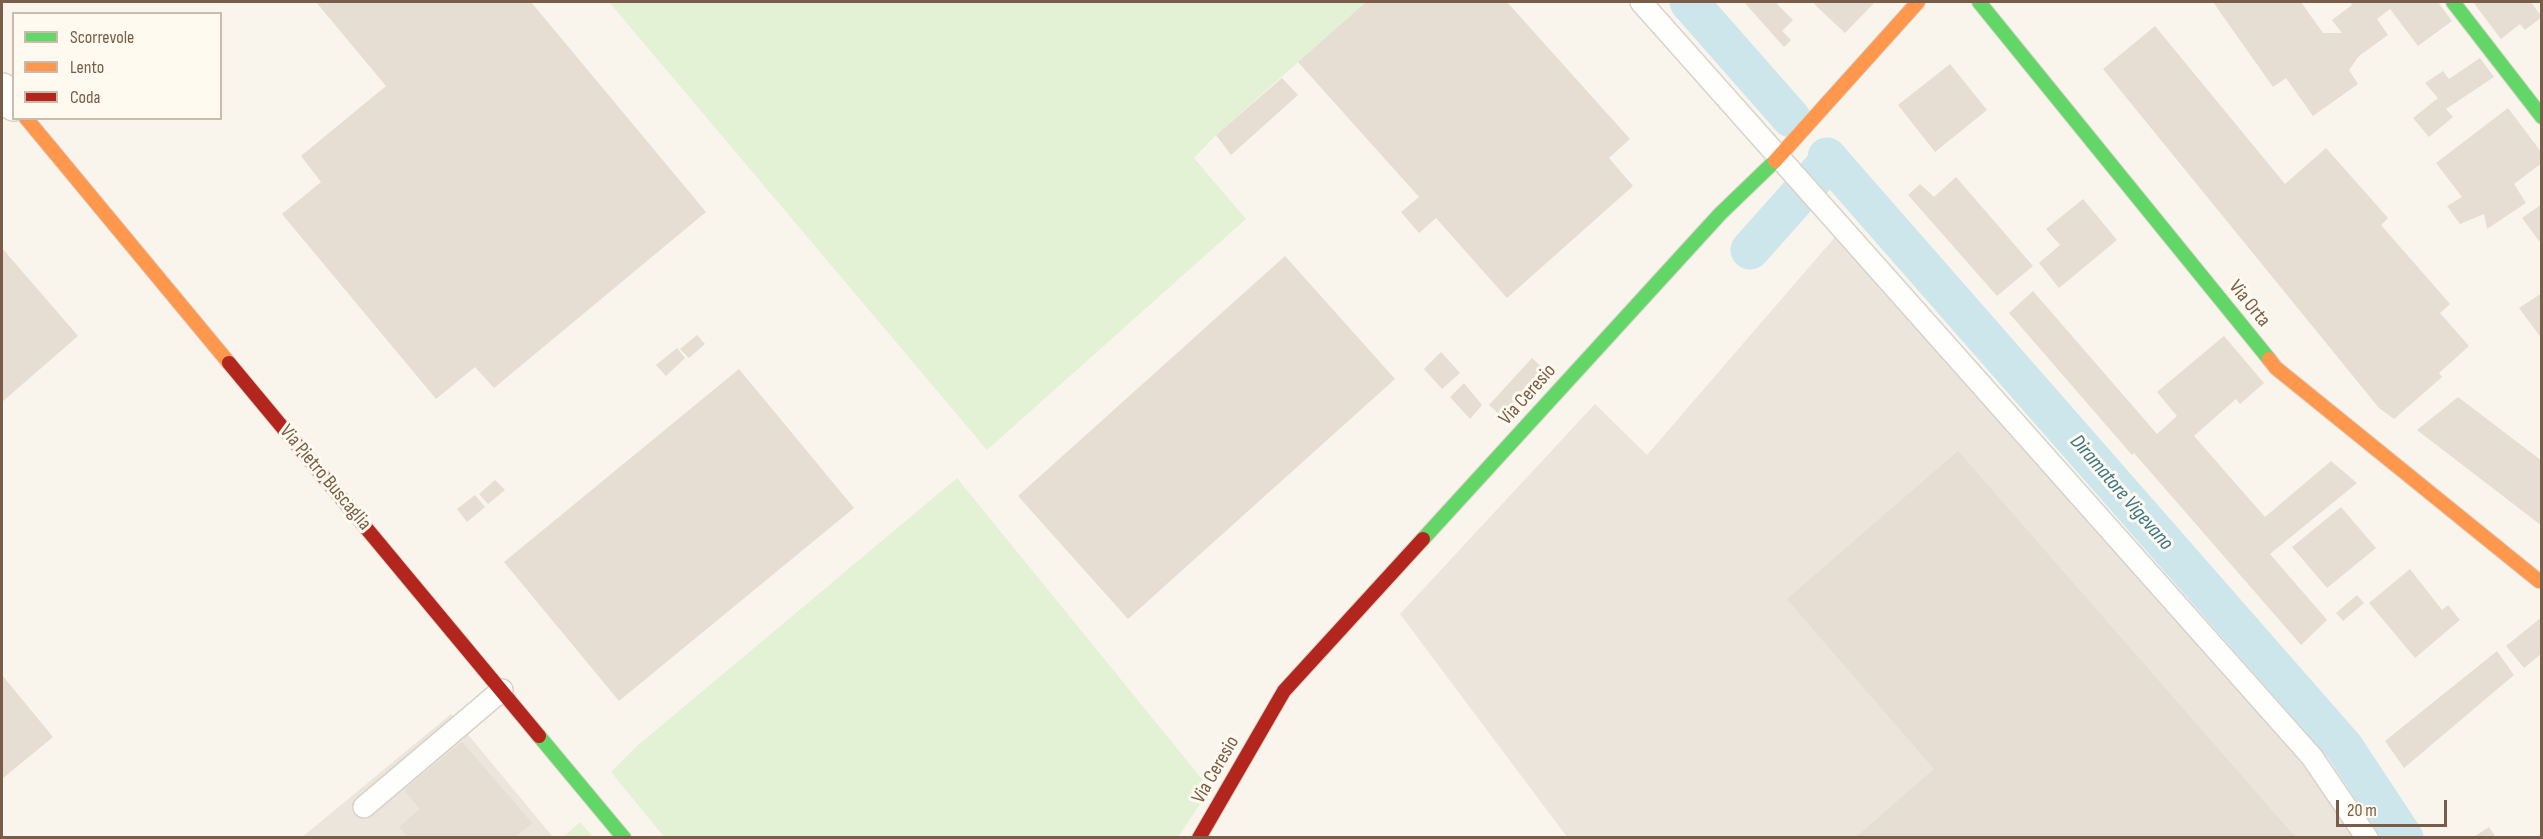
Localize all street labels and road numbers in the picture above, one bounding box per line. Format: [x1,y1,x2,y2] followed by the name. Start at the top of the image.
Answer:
[2223,276,2275,332] street label: Via Orta
[1494,360,1562,430] street label: Via Ceresio
[274,420,376,536] street label: Via Pietro Buscaglia
[1187,732,1245,808] street label: Via Ceresio

